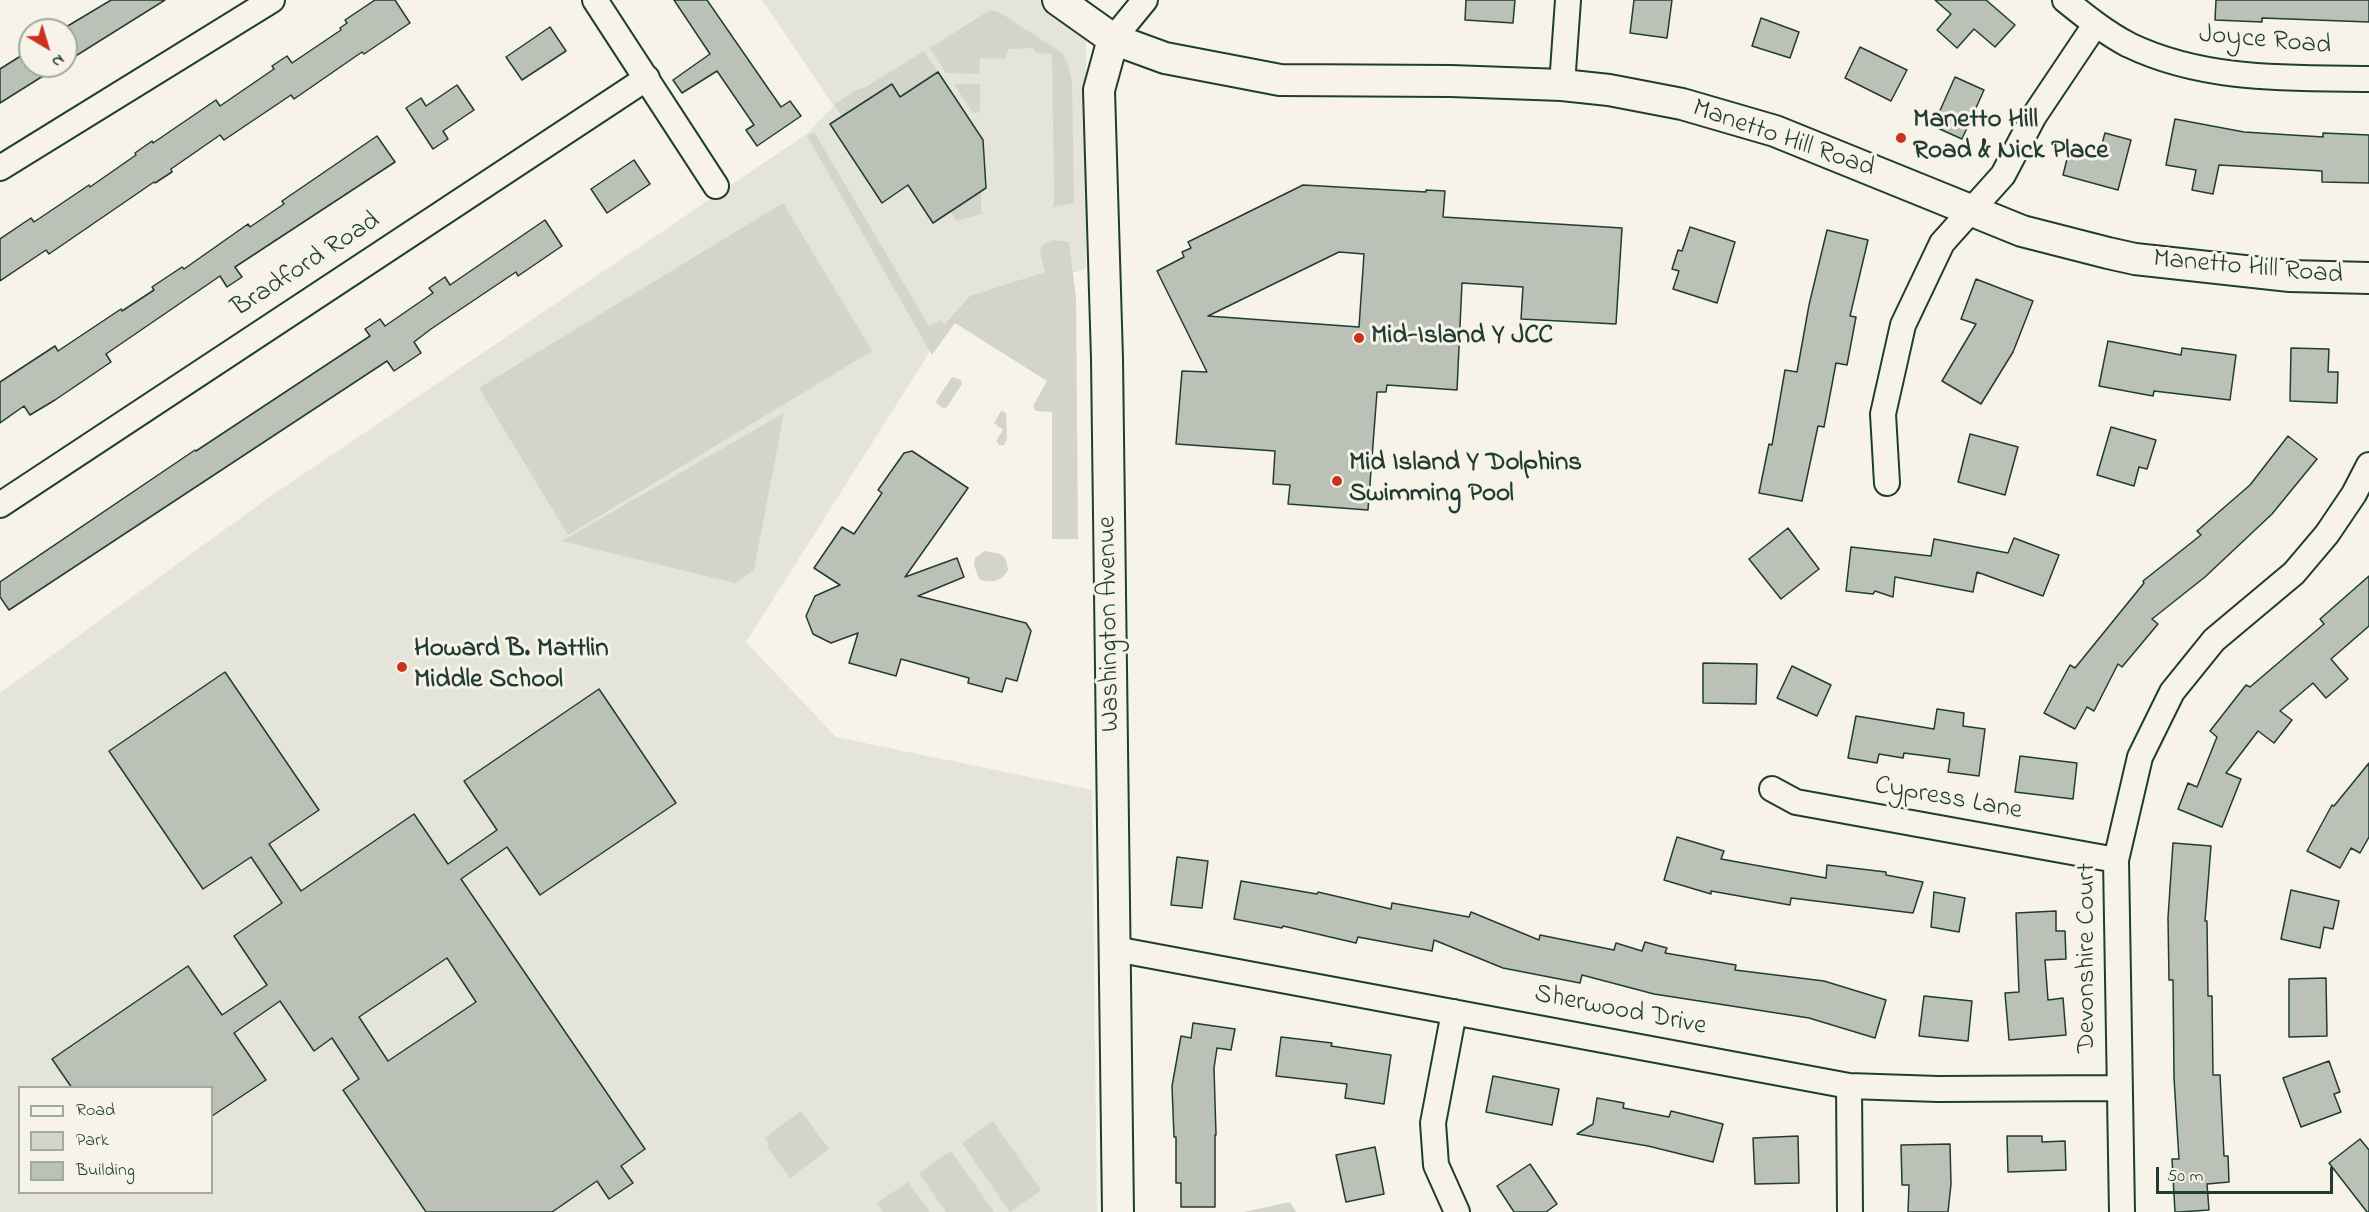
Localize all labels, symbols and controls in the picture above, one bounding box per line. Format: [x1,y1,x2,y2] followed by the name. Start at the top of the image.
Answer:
[18,18,78,78] north arrow
[2198,20,2332,64] street label: Joyce Road
[46,48,69,73] text: N
[1688,94,1878,186] street label: Manetto Hill Road
[1913,106,2108,169] place label: Manetto Hill Road & Nick Place
[1894,131,1908,145] marker: Manetto Hill Road & Nick Place
[227,206,387,326] street label: Bradford Road
[2152,245,2344,293] street label: Manetto Hill Road
[1371,322,1553,354] place label: Mid-Island Y JCC
[1352,331,1366,345] marker: Mid-Island Y JCC
[1349,449,1582,512] place label: Mid Island Y Dolphins Swimming Pool
[1330,474,1344,488] marker: Mid Island Y Dolphins Swimming Pool
[1093,516,1129,732] street label: Washington Avenue
[414,635,609,698] place label: Howard B. Mattlin Middle School
[395,660,409,674] marker: Howard B. Mattlin Middle School
[1872,771,2024,829] street label: Cypress Lane
[2073,863,2105,1053] street label: Devonshire Court
[1531,979,1709,1045] street label: Sherwood Drive
[18,1086,213,1194] legend
[76,1098,115,1124] text: Road
[76,1128,109,1154] text: Park
[2159,1155,2336,1193] scale bar
[76,1158,135,1184] text: Building
[2167,1164,2204,1190] text: 50 m

